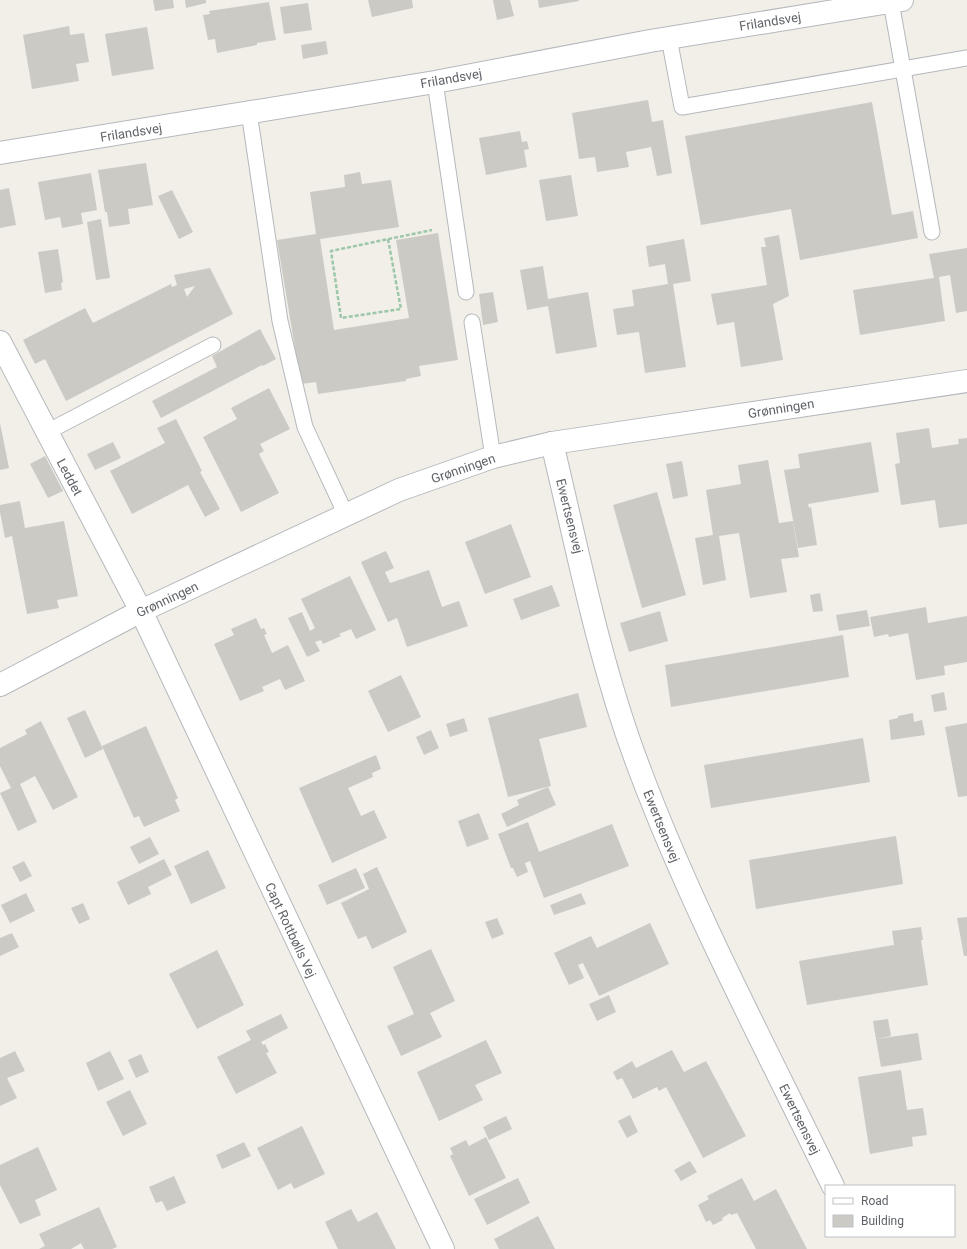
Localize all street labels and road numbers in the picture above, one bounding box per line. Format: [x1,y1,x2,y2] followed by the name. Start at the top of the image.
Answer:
[738,9,802,34] street label: Frilandsvej
[419,66,483,91] street label: Frilandsvej
[99,120,163,145] street label: Frilandsvej
[747,396,815,421] street label: Grønningen
[429,451,497,486] street label: Grønningen
[54,456,86,498] street label: Leddet
[553,477,586,555] street label: Ewertsensvej
[134,579,201,620] street label: Grønningen
[640,788,683,865] street label: Ewertsensvej
[262,880,319,980] street label: Capt Rottbølls Vej
[776,1082,823,1157] street label: Ewertsensvej

